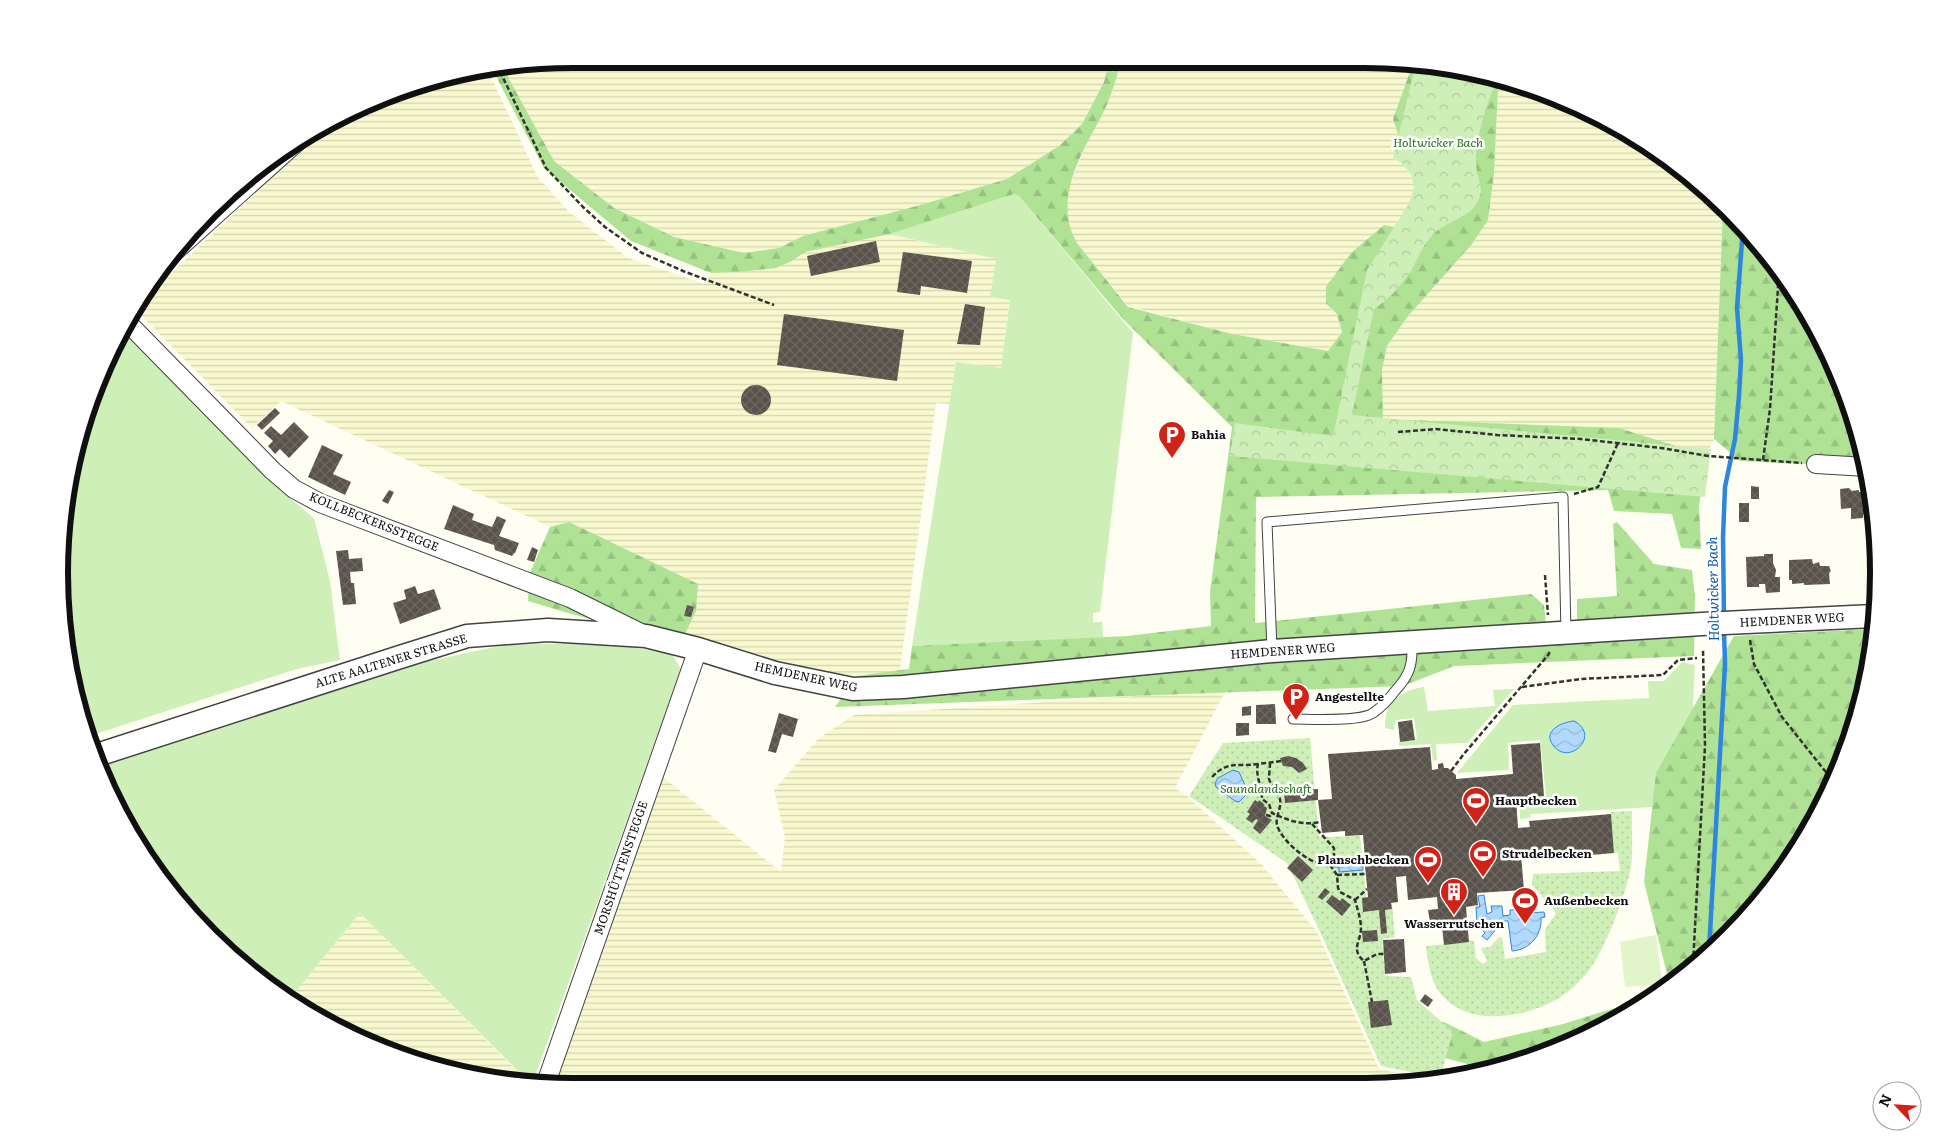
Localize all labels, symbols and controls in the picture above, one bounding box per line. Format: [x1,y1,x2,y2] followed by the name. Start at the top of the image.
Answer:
[1393,133,1483,151] park label: Holtwicker Bach
[1157,420,1187,459] parking icon: Bahia
[1191,425,1226,443] place label: Bahia
[307,487,442,555] street label: KOLLBECKERSSTEGGE
[1701,536,1723,642] water label: Holtwicker Bach
[1739,607,1845,631] street label: HEMDENER WEG
[312,628,469,692] street label: ALTE AALTENER STRASSE
[1230,637,1336,663] street label: HEMDENER WEG
[753,656,859,696] street label: HEMDENER WEG
[1281,682,1311,721] parking icon: Angestellte
[1315,687,1384,705] place label: Angestellte
[1220,779,1312,797] park label: Saunalandschaft
[1461,786,1491,825] sports icon: Hauptbecken
[1495,791,1577,809] place label: Hauptbecken
[589,798,652,937] street label: MORSHÜTTENSTEGGE
[1468,839,1498,878] sports icon: Strudelbecken
[1502,844,1592,862] place label: Strudelbecken
[1413,845,1443,884] sports icon: Planschbecken
[1317,850,1410,868] place label: Planschbecken
[1439,877,1469,916] building icon: Wasserrutschen
[1510,886,1540,925] sports icon: Außenbecken
[1544,891,1629,909] place label: Außenbecken
[1404,914,1505,932] place label: Wasserrutschen
[1872,1081,1922,1131] north arrow
[1873,1090,1896,1110] text: N

